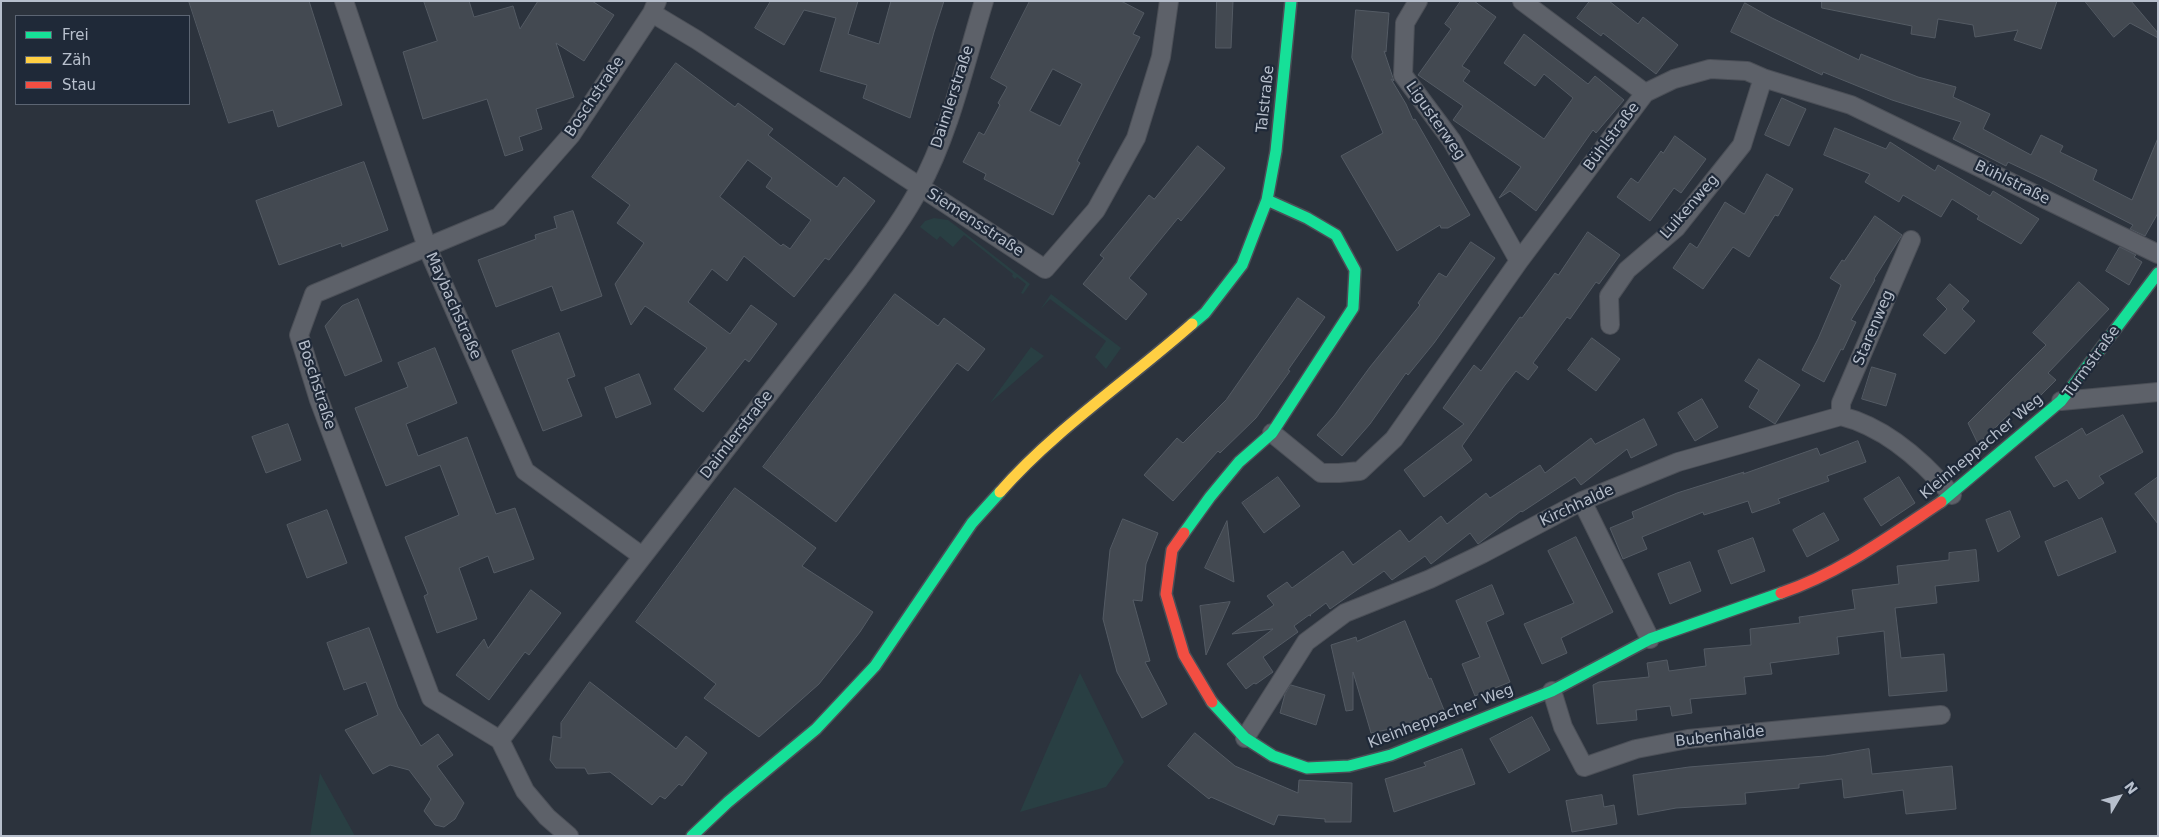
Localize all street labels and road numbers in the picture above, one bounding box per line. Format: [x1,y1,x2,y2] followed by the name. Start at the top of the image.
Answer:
[928,43,978,151] street label: Daimlerstraße
[562,54,628,140] street label: Boschstraße
[1254,64,1278,134] street label: Talstraße
[1401,78,1469,164] street label: Ligusterweg
[1580,99,1644,175] street label: Bühlstraße
[1972,157,2052,209] street label: Bühlstraße
[1657,171,1723,243] street label: Luikenweg
[923,185,1027,261] street label: Siemensstraße
[421,250,485,362] street label: Maybachstraße
[1850,288,1898,368] street label: Starenweg
[2060,322,2124,402] street label: Turmstraße
[293,338,339,432] street label: Boschstraße
[697,387,777,483] street label: Daimlerstraße
[1917,390,2047,504] street label: Kleinheppacher Weg
[1537,481,1617,531] street label: Kirchhalde
[1366,681,1516,753] street label: Kleinheppacher Weg
[1674,723,1766,751] street label: Bubenhalde

